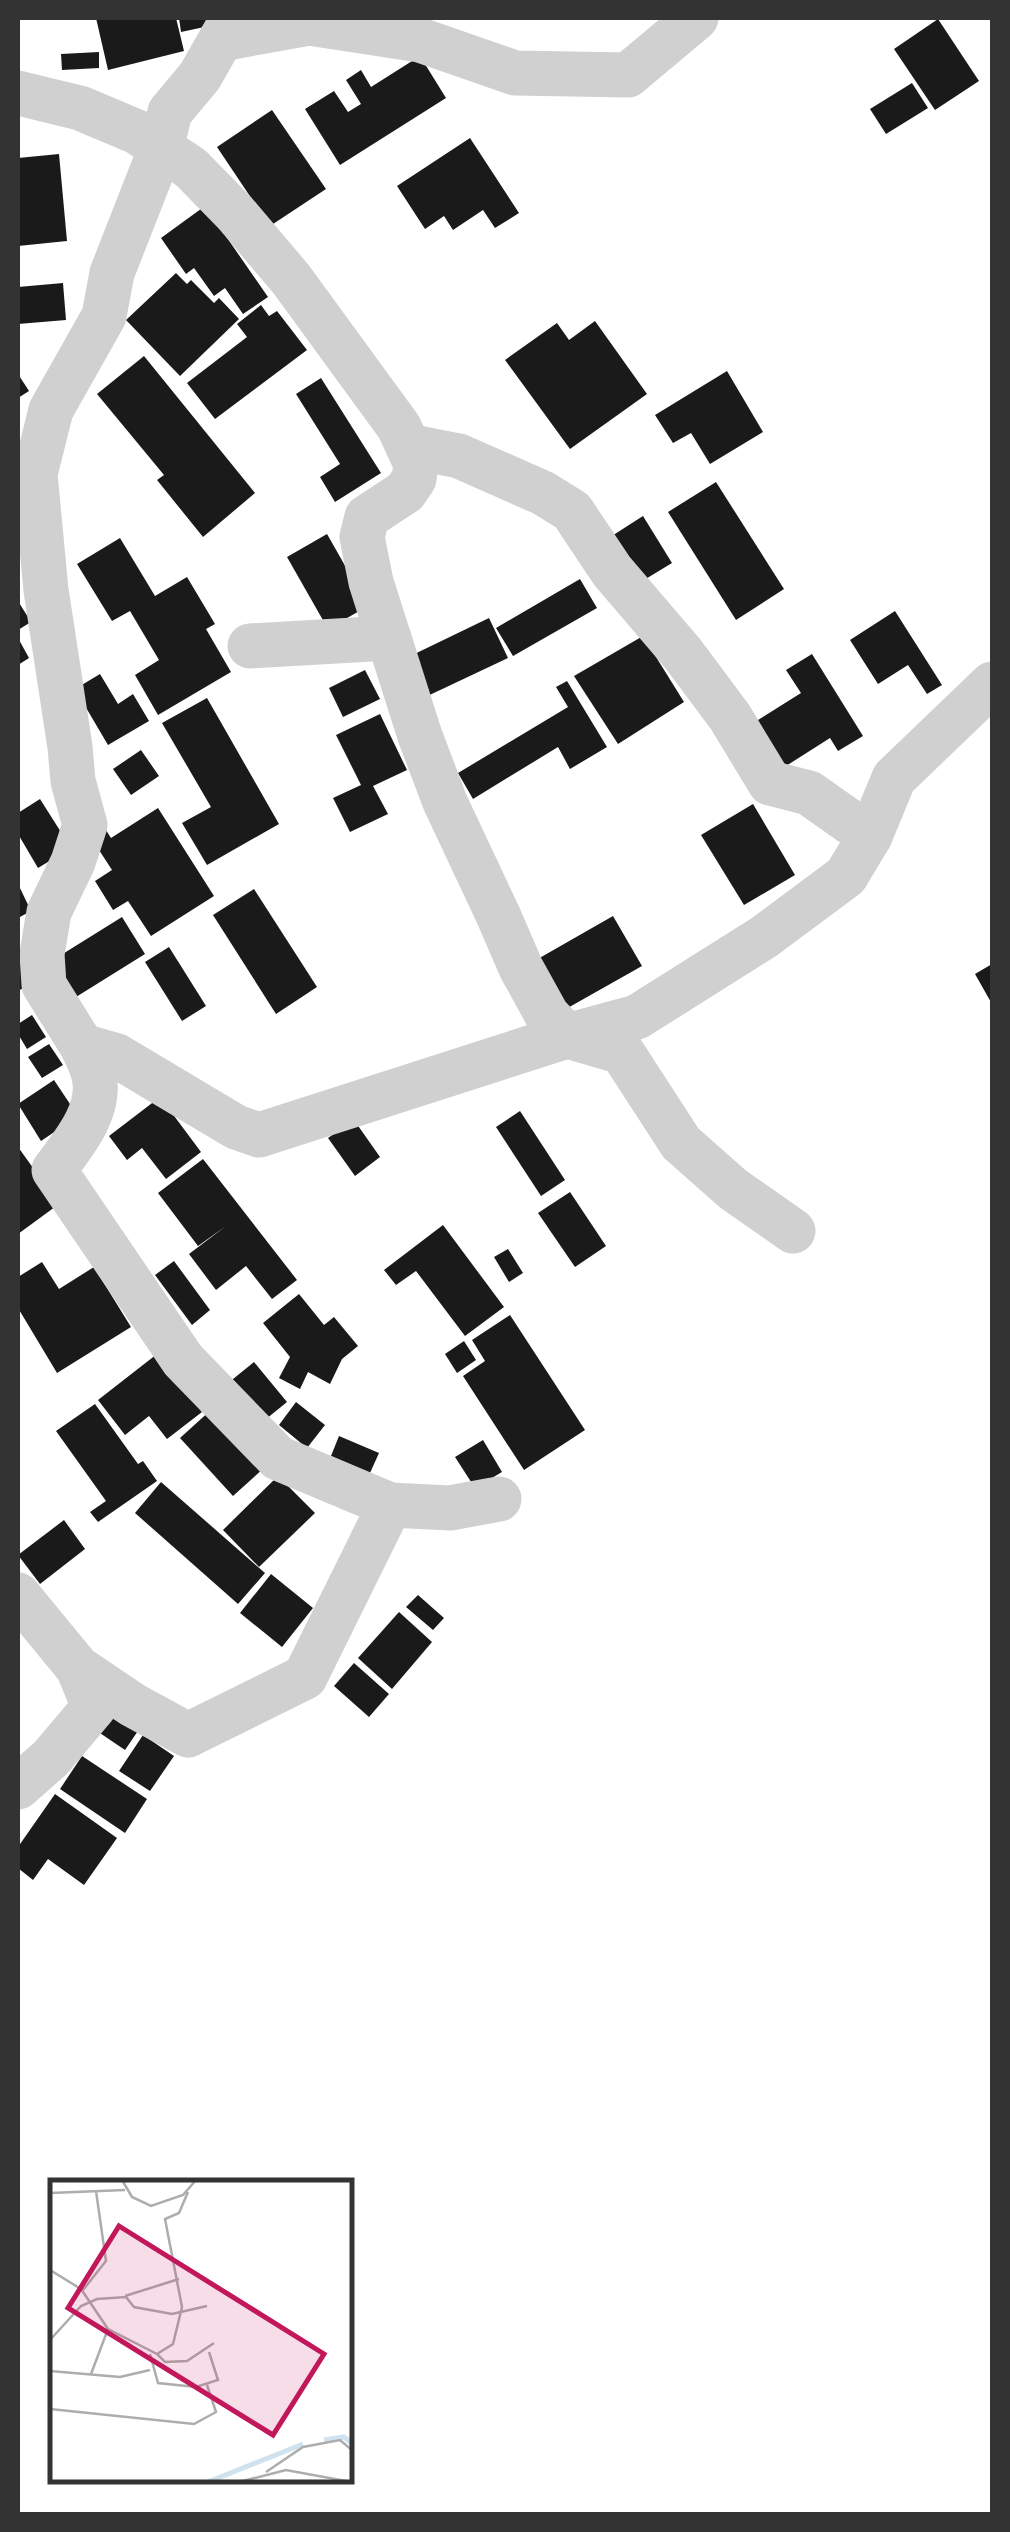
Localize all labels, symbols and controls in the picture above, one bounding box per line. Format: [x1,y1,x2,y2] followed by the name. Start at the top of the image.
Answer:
[50,2180,352,2482] inset map

